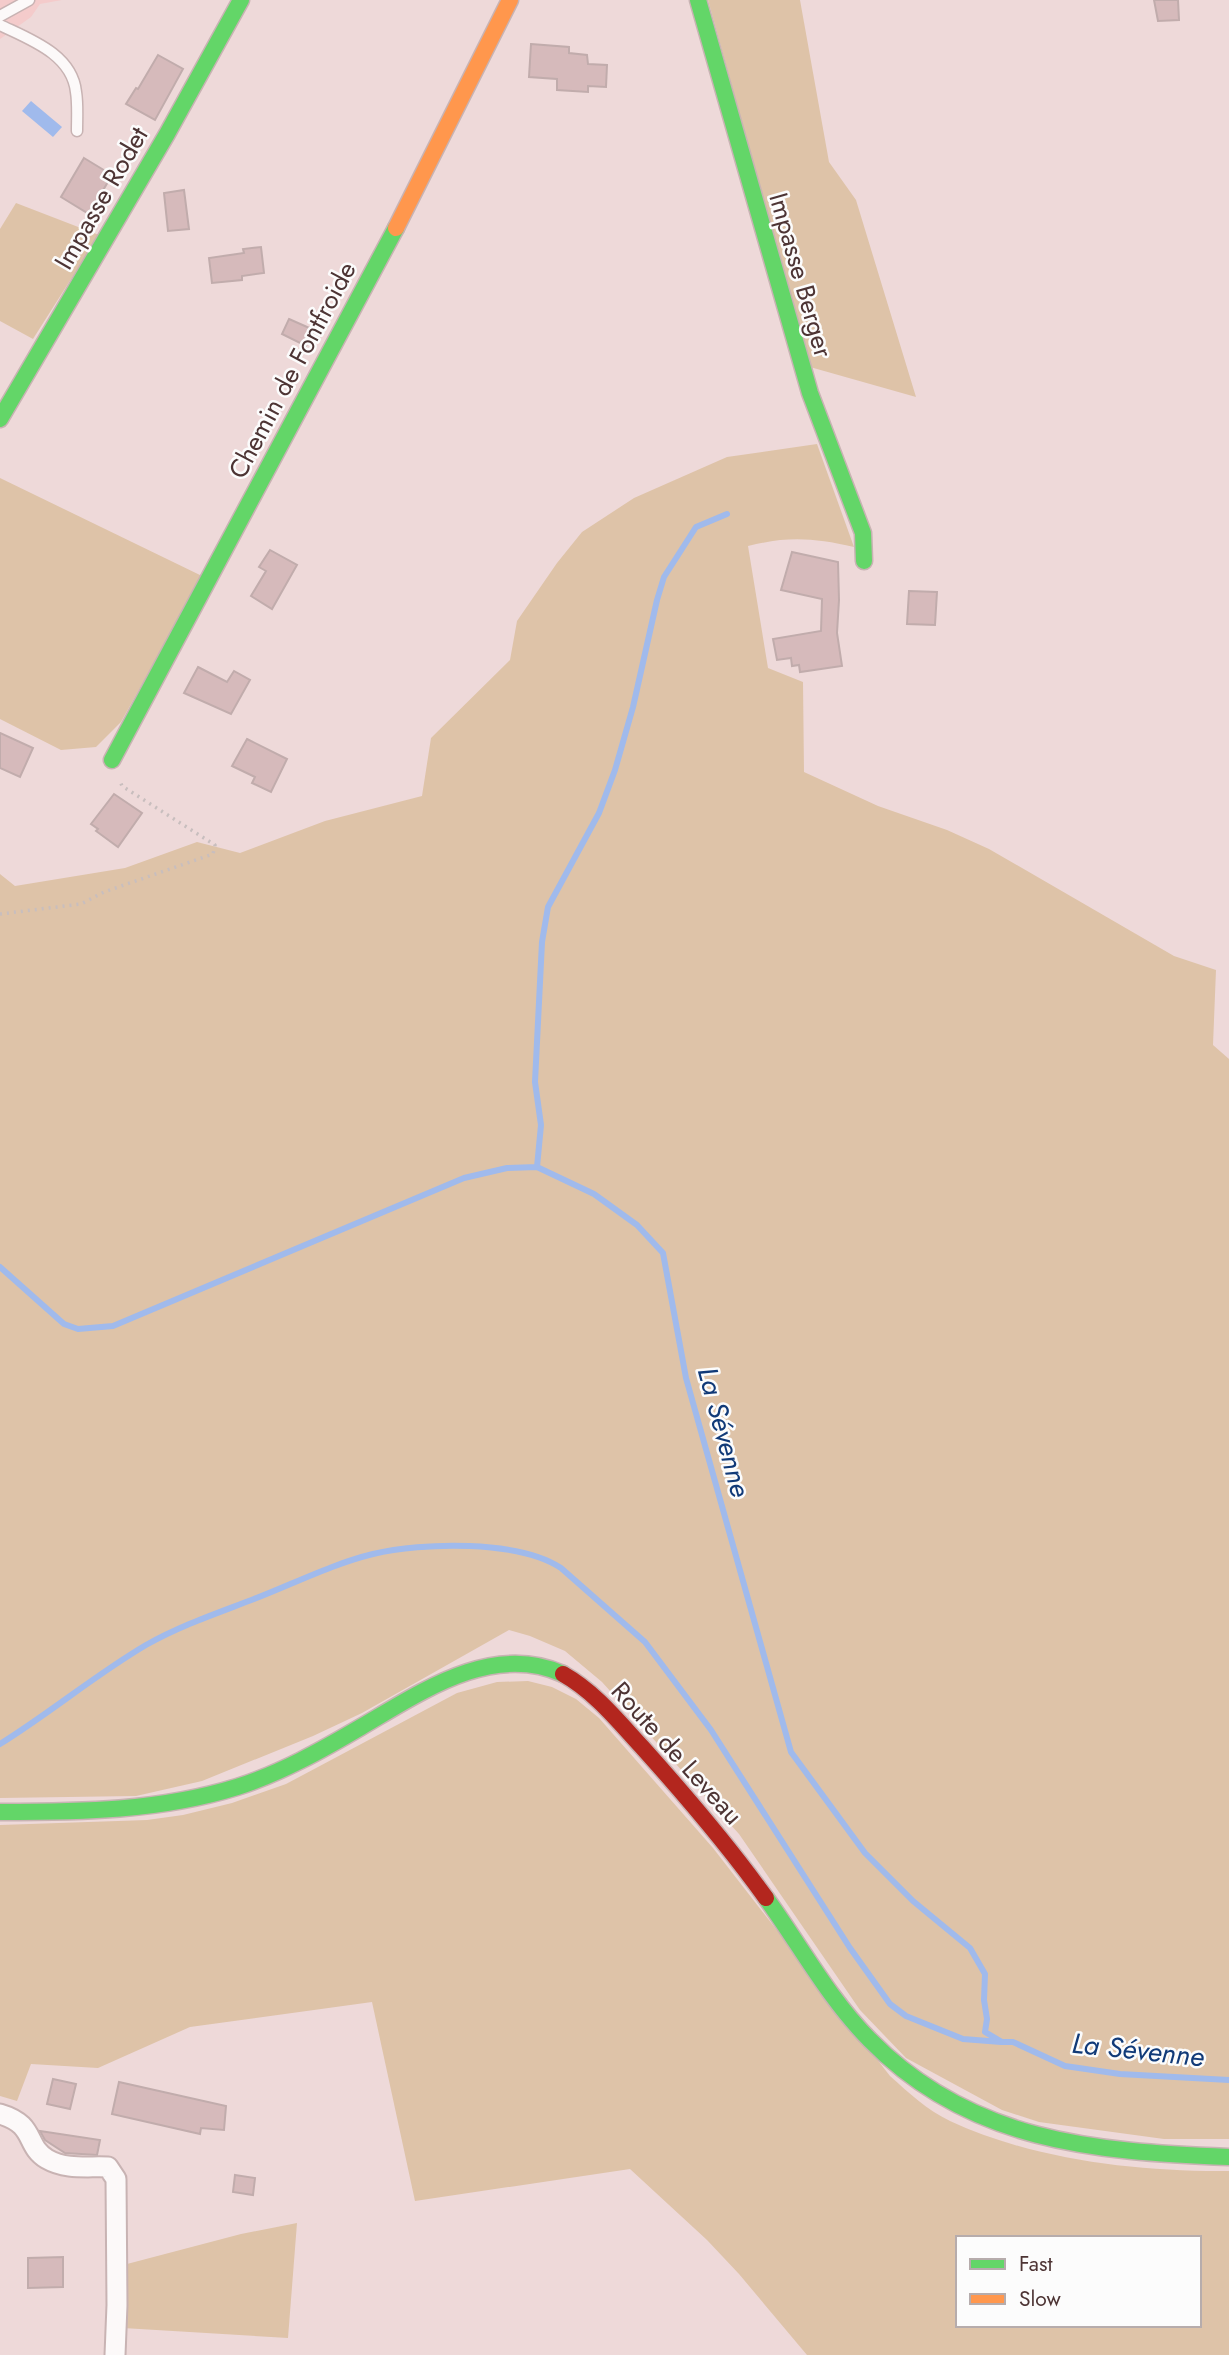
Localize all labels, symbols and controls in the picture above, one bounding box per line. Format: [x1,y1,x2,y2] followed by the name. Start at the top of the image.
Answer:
[45,119,158,276] street label: Impasse Rodet
[759,188,843,362] street label: Impasse Berger
[219,255,365,485] street label: Chemin de Fontfroide
[687,1362,761,1502] water label: La Sévenne
[602,1673,752,1833] street label: Route de Leveau
[1070,2023,1206,2077] water label: La Sévenne
[956,2236,1201,2327] legend
[1019,2249,1052,2279] text: Fast
[1019,2284,1061,2314] text: Slow

